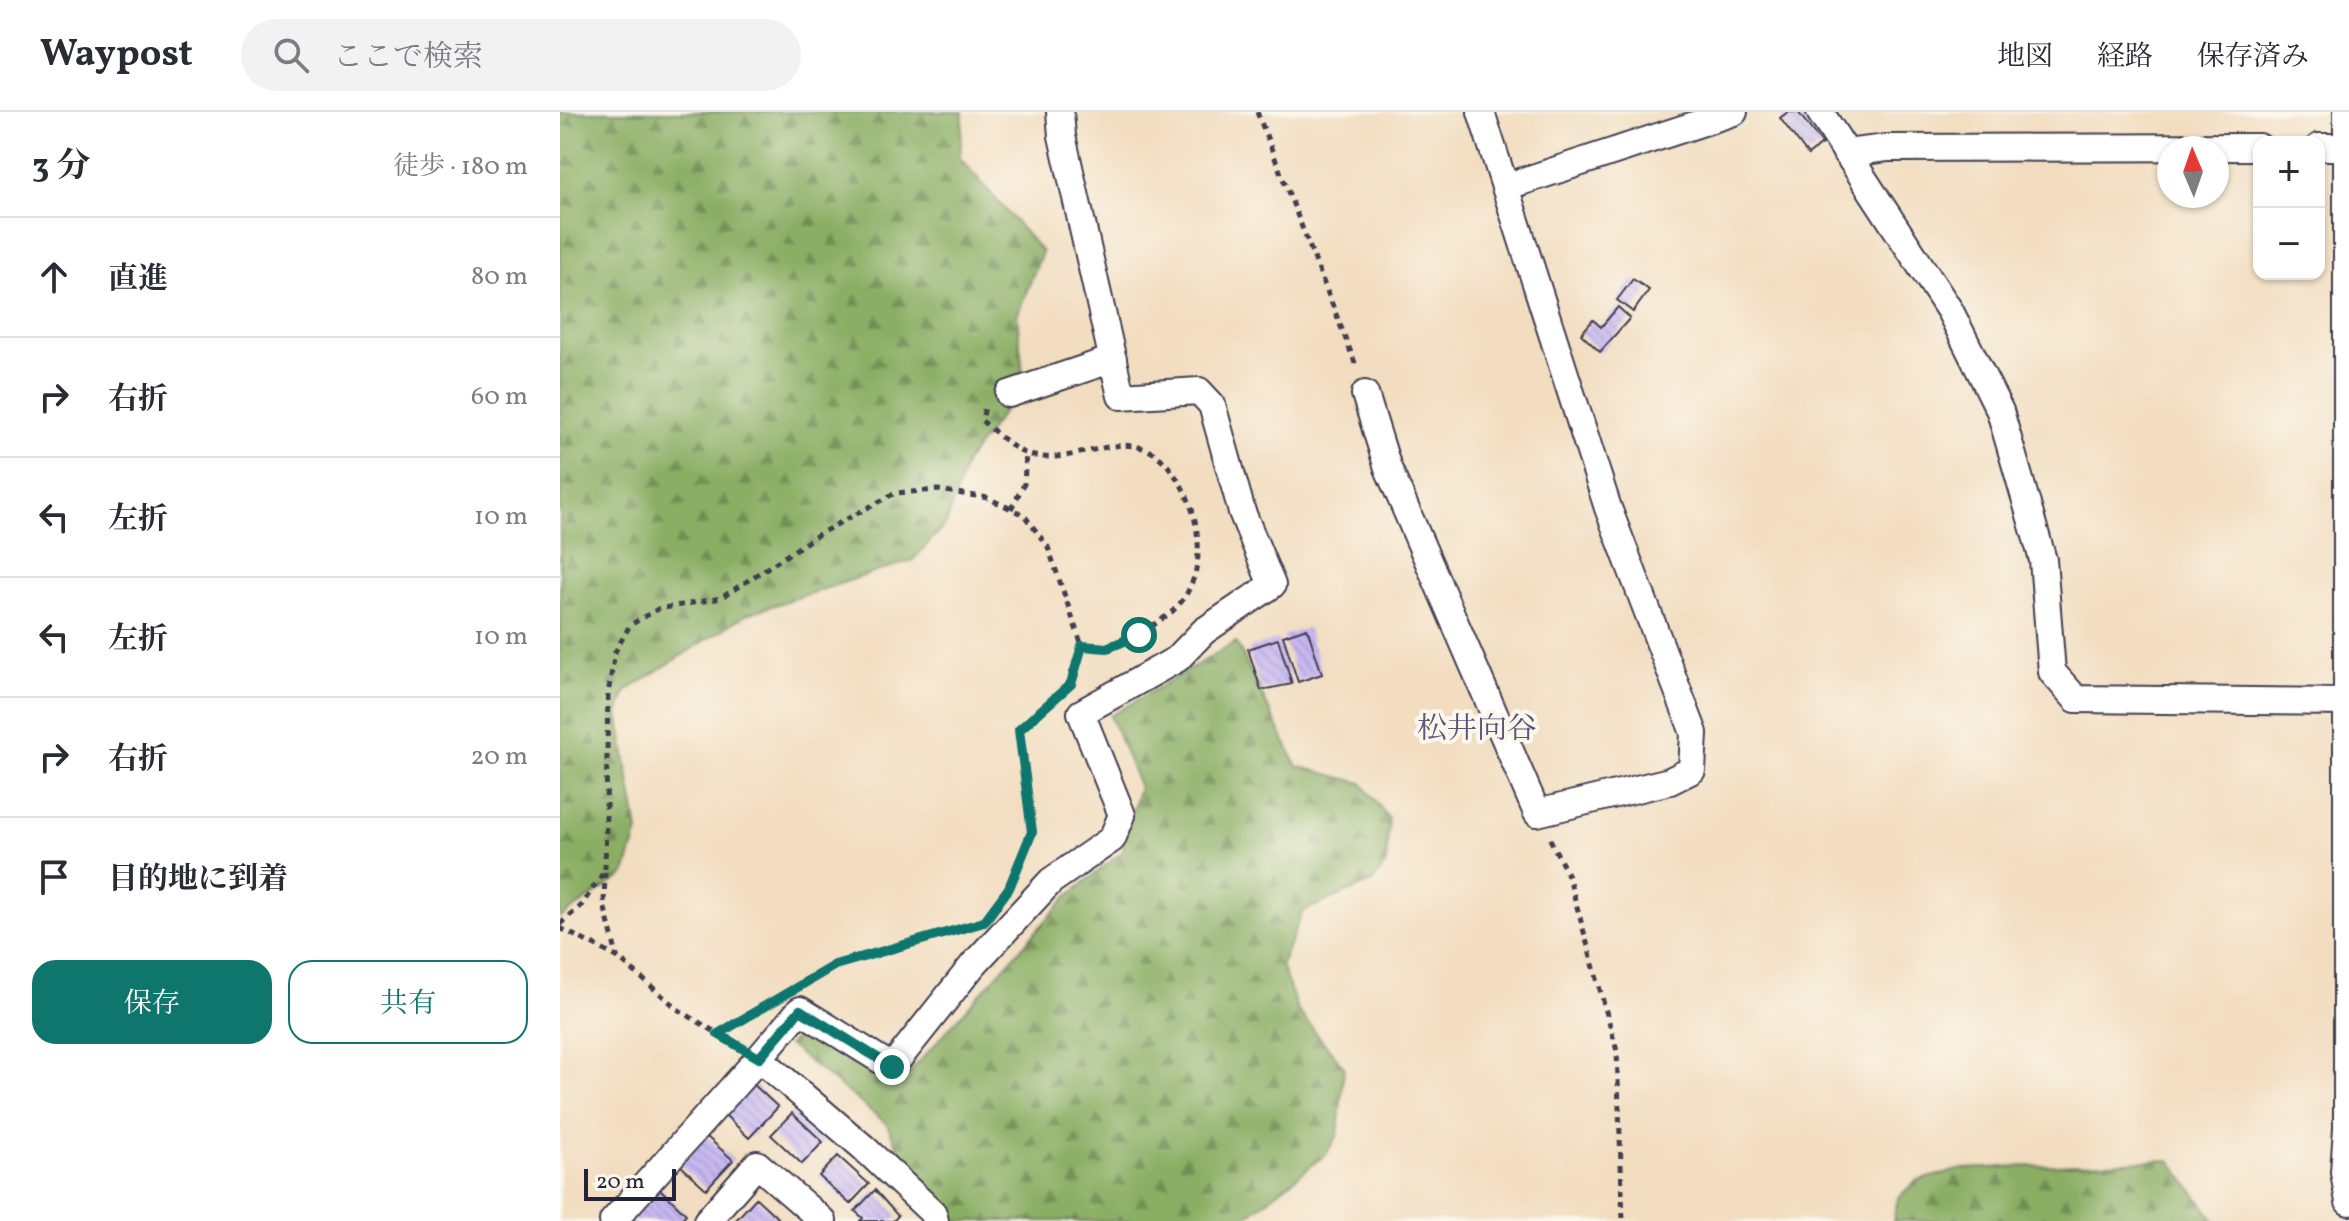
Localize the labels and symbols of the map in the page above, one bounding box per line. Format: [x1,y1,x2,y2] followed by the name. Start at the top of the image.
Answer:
[2157,136,2229,208] north arrow
[1121,617,1157,653] route start
[1417,709,1537,751] district label: 松井向谷
[874,1049,910,1085] route end
[584,1165,676,1201] scale bar

